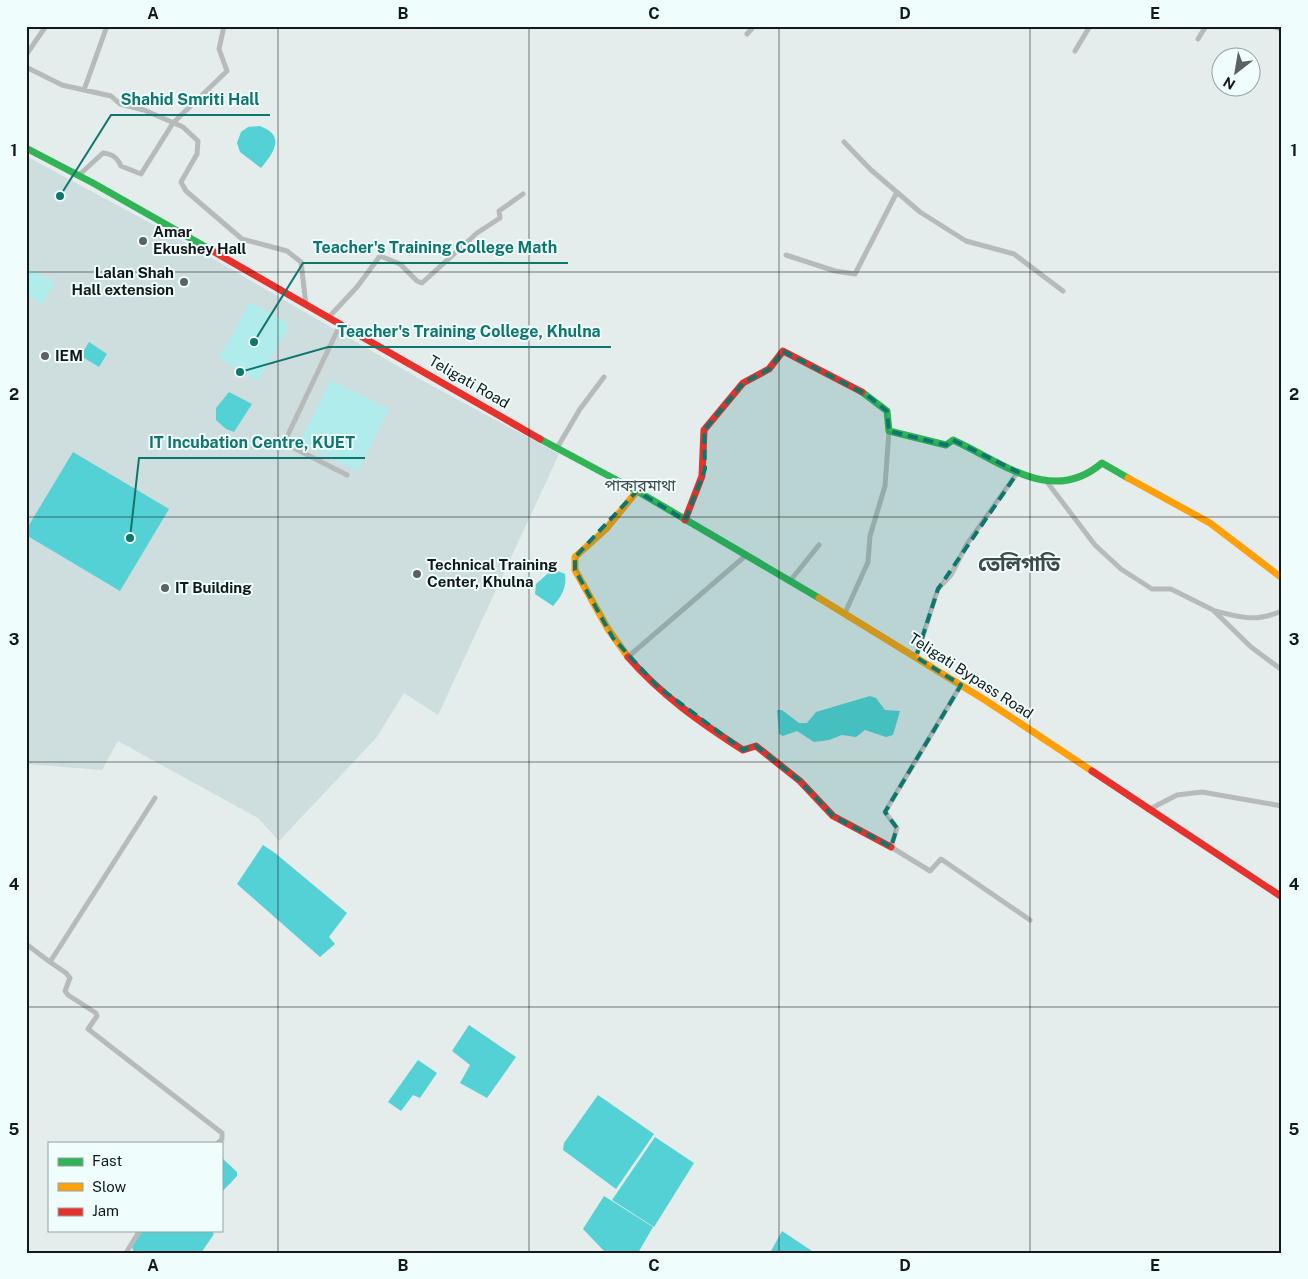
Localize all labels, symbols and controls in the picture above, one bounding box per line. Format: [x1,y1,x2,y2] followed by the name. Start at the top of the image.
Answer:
[147,4,159,23] text: A
[398,4,409,23] text: B
[648,4,660,23] text: C
[899,4,911,23] text: D
[1150,4,1160,23] text: E
[1210,48,1260,98] north arrow
[1220,73,1238,93] text: N
[111,84,270,115] callout: Shahid Smriti Hall
[120,90,260,109] text: Shahid Smriti Hall
[11,141,17,160] text: 1
[1291,141,1297,160] text: 1
[153,223,247,257] place label: Amar Ekushey Hall
[303,232,568,263] callout: Teacher's Training College Math
[137,235,149,247] marker: Amar Ekushey Hall
[313,238,557,257] text: Teacher's Training College Math
[71,264,174,298] place label: Lalan Shah Hall extension
[178,276,190,288] marker: Lalan Shah Hall extension
[328,316,611,347] callout: Teacher's Training College, Khulna
[337,322,601,341] text: Teacher's Training College, Khulna
[55,347,83,364] place label: IEM
[39,350,51,362] marker: IEM
[426,352,513,412] street label: Teligati Road
[9,385,19,404] text: 2
[1289,385,1299,404] text: 2
[139,427,365,458] callout: IT Incubation Centre, KUET
[149,433,355,452] text: IT Incubation Centre, KUET
[604,476,676,495] district label: পাকারমাথা
[978,552,1061,576] district label: তেলিগাতি
[427,556,558,590] place label: Technical Training Center, Khulna
[411,568,423,580] marker: Technical Training Center, Khulna
[175,579,252,596] place label: IT Building
[159,582,171,594] marker: IT Building
[906,629,1036,722] street label: Teligati Bypass Road
[9,630,19,649] text: 3
[1289,630,1299,649] text: 3
[9,875,20,894] text: 4
[1289,875,1300,894] text: 4
[9,1120,20,1139] text: 5
[1289,1120,1300,1139] text: 5
[48,1142,222,1232] legend
[92,1152,122,1169] text: Fast
[92,1178,127,1195] text: Slow
[92,1202,119,1219] text: Jam
[147,1256,159,1275] text: A
[398,1256,409,1275] text: B
[648,1256,660,1275] text: C
[899,1256,911,1275] text: D
[1150,1256,1160,1275] text: E

